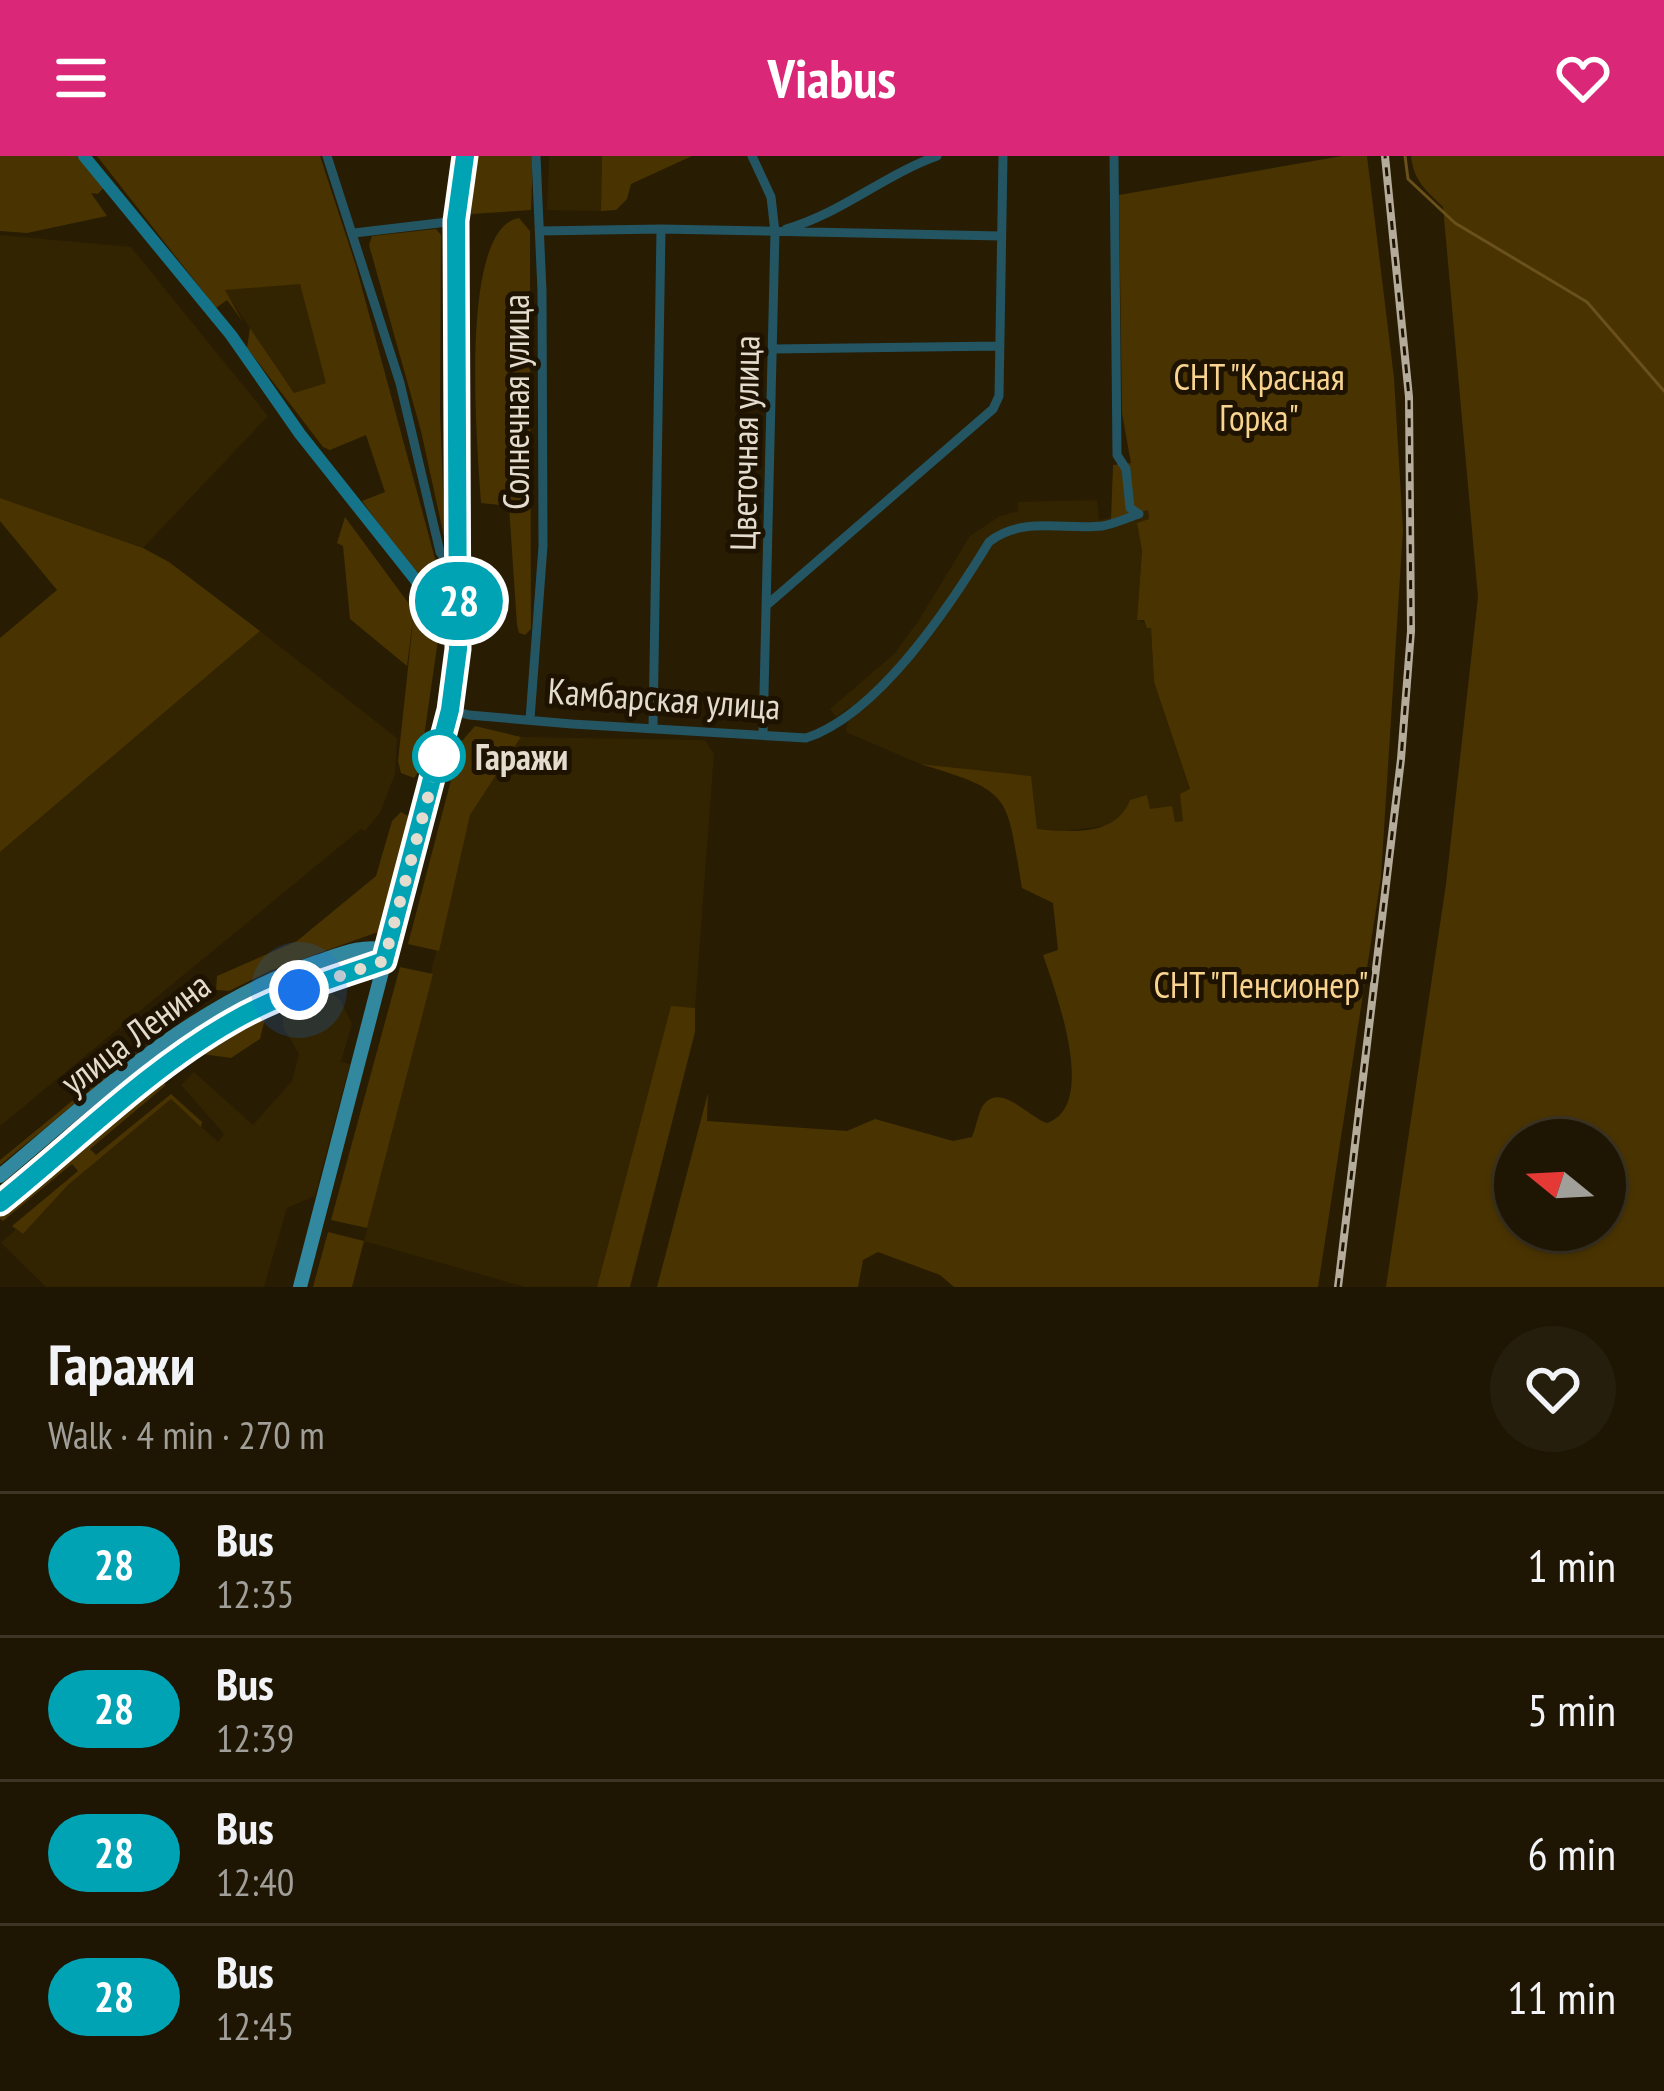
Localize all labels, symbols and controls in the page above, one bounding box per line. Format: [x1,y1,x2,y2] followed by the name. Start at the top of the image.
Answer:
[768,43,896,113] text: Viabus
[48,45,114,111] icon: menu
[1550,45,1616,111] icon: heart
[492,294,539,510] street label: Солнечная улица
[719,335,769,551] street label: Цветочная улица
[1173,353,1345,441] park label: СНТ "Красная Горка"
[405,562,513,640] line badge: 28
[439,573,479,628] text: 28
[546,666,782,730] street label: Камбарская улица
[414,731,464,781] marker: Гаражи
[475,733,568,780] place label: Гаражи
[269,960,329,1020] your location
[51,961,219,1105] street label: улица Ленина
[1154,961,1369,1008] park label: СНТ "Пенсионер"
[1494,1119,1626,1251] north arrow
[1494,1119,1626,1251] map controls
[1490,1326,1616,1452] button: heart
[48,1327,195,1401] text: Гаражи
[48,1409,325,1460] text: Walk · 4 min · 270 m
[216,1510,274,1568] text: Bus
[1527,1536,1616,1594] text: 1 min
[94,1537,134,1592] text: 28
[216,1568,294,1619] text: 12:35
[216,1654,274,1712] text: Bus
[1527,1680,1616,1738] text: 5 min
[94,1681,134,1736] text: 28
[216,1712,294,1763] text: 12:39
[216,1798,274,1856] text: Bus
[1527,1824,1616,1882] text: 6 min
[94,1825,134,1880] text: 28
[216,1856,294,1907] text: 12:40
[216,1942,274,2000] text: Bus
[1507,1968,1616,2026] text: 11 min
[94,1969,134,2024] text: 28
[216,2000,294,2051] text: 12:45

